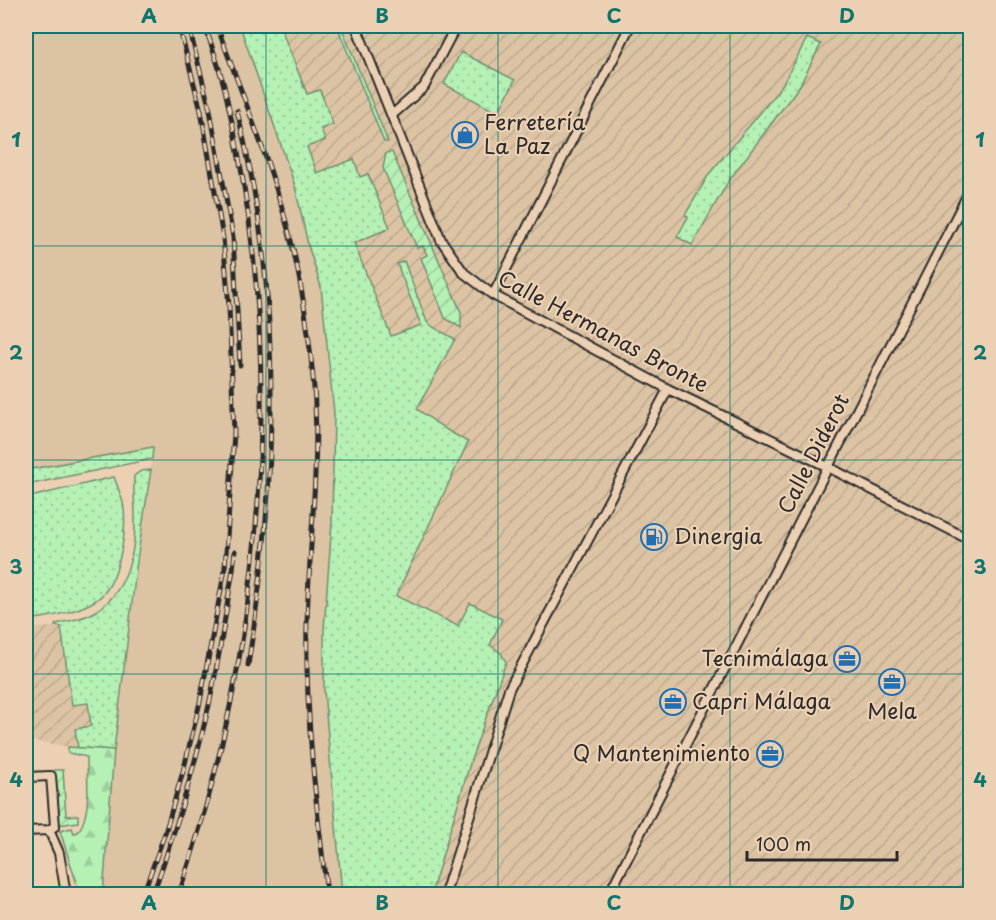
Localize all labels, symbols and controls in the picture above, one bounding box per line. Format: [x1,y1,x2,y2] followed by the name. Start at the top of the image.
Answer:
[141,0,157,30] text: A
[375,0,389,30] text: B
[606,0,622,30] text: C
[839,0,855,30] text: D
[484,105,586,161] place label: Ferretería La Paz
[450,120,480,150] shop icon: Ferretería La Paz
[11,124,21,154] text: 1
[975,124,985,154] text: 1
[493,261,715,399] street label: Calle Hermanas Bronte
[9,337,23,367] text: 2
[973,337,987,367] text: 2
[768,387,856,519] street label: Calle Diderot
[674,519,762,551] place label: Dinergia
[639,522,669,552] fuel station icon: Dinergia
[9,551,23,581] text: 3
[973,551,987,581] text: 3
[701,641,829,673] place label: Tecnimálaga
[832,644,862,674] office icon: Tecnimálaga
[877,667,907,697] office icon: Mela
[692,684,832,716] place label: Capri Málaga
[658,687,688,717] office icon: Capri Málaga
[867,694,917,726] place label: Mela
[573,736,750,768] place label: Q Mantenimiento
[755,739,785,769] office icon: Q Mantenimiento
[9,764,23,794] text: 4
[973,764,987,794] text: 4
[747,824,897,862] scale bar
[756,830,811,857] text: 100 m
[141,887,157,917] text: A
[375,887,389,917] text: B
[606,887,622,917] text: C
[839,887,855,917] text: D

